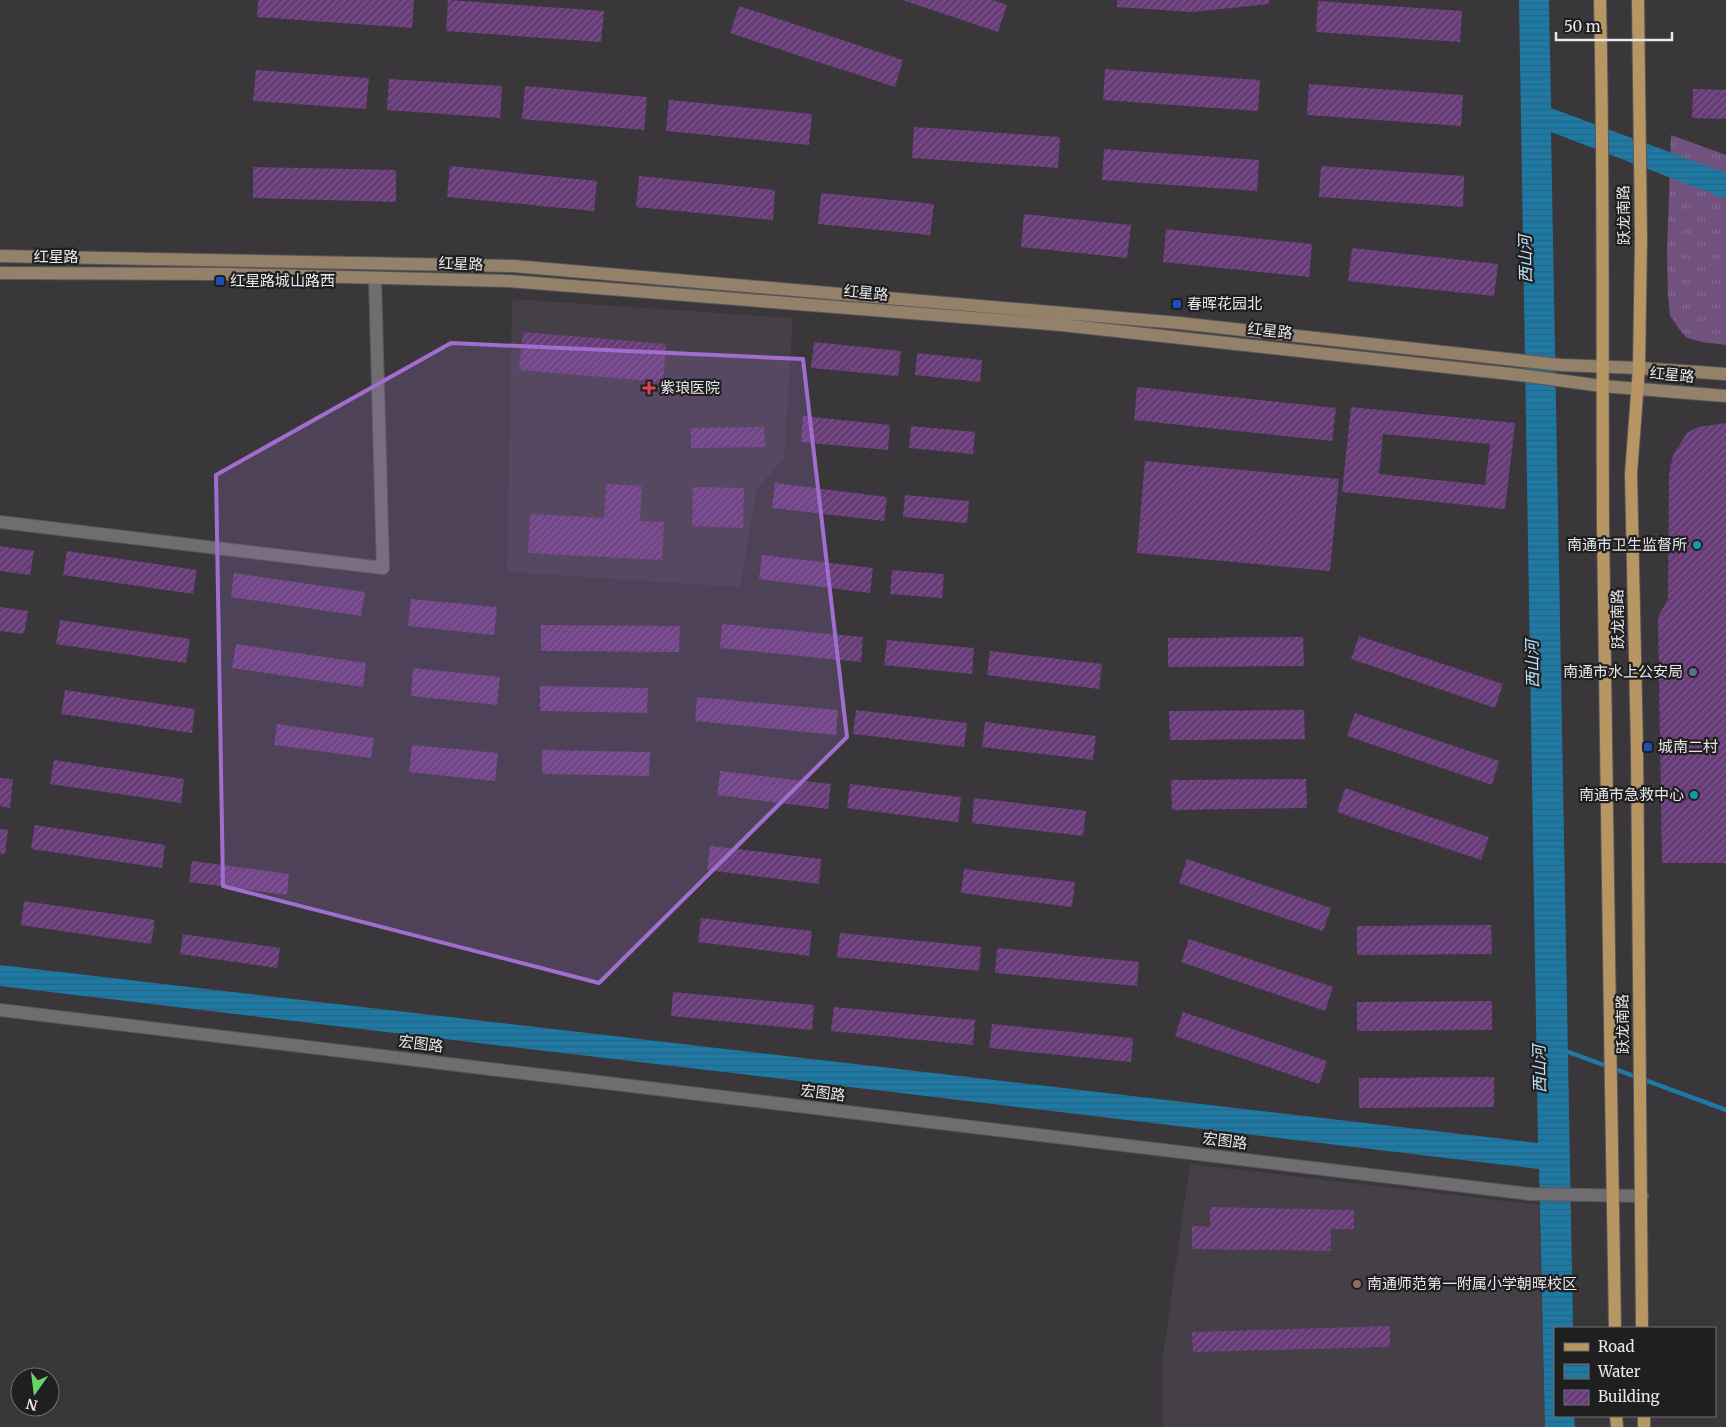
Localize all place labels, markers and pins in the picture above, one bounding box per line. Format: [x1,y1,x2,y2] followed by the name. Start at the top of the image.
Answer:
[230,271,335,290] place label: 红星路城山路西
[214,275,226,287] marker: 红星路城山路西
[1187,294,1262,313] place label: 春晖花园北
[1171,298,1183,310] marker: 春晖花园北
[660,378,720,397] place label: 紫琅医院
[642,381,656,395] marker: 紫琅医院
[1567,535,1687,554] place label: 南通市卫生监督所
[1691,539,1703,551] marker: 南通市卫生监督所
[1563,662,1683,681] place label: 南通市水上公安局
[1687,666,1699,678] marker: 南通市水上公安局
[1658,737,1718,756] place label: 城南二村
[1642,741,1654,753] marker: 城南二村
[1579,785,1684,804] place label: 南通市急救中心
[1688,789,1700,801] marker: 南通市急救中心
[1367,1274,1577,1293] place label: 南通师范第一附属小学朝晖校区
[1351,1278,1363,1290] marker: 南通师范第一附属小学朝晖校区

